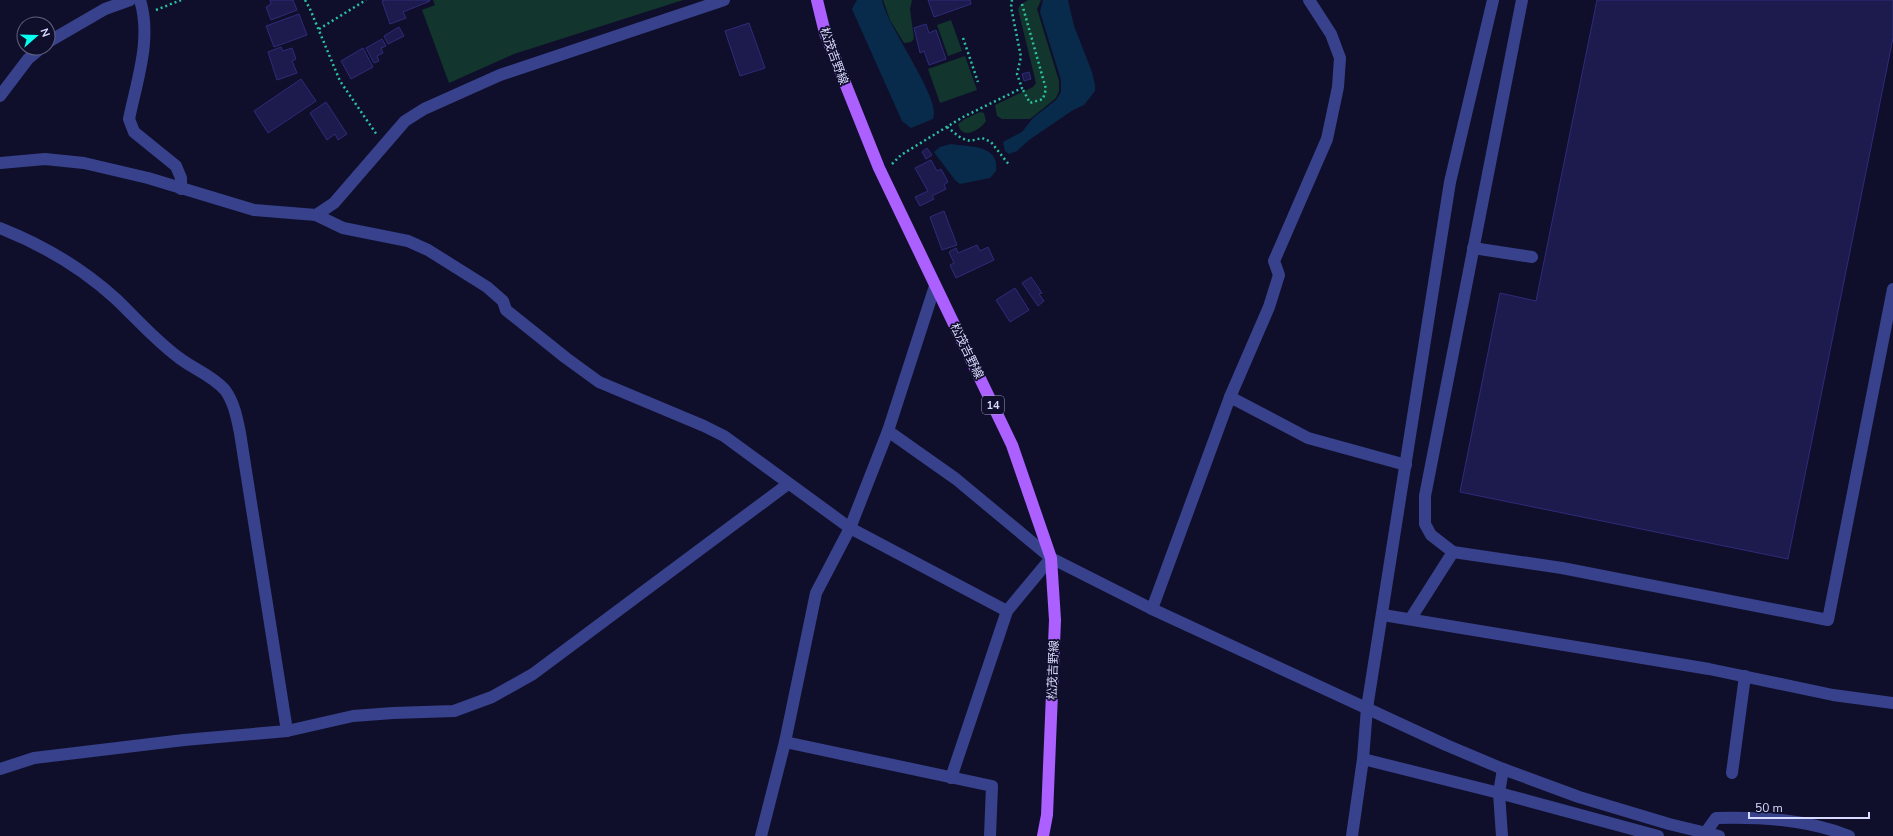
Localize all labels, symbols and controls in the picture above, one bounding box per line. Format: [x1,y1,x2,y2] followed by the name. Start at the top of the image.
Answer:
[16,16,56,56] north arrow
[816,25,852,87] street label: 松茂吉野線
[36,26,53,39] text: N
[947,321,987,381] street label: 松茂吉野線
[982,396,1004,414] road number: 14
[1044,640,1062,700] street label: 松茂吉野線
[1749,794,1869,820] scale bar
[1755,800,1783,816] text: 50 m

